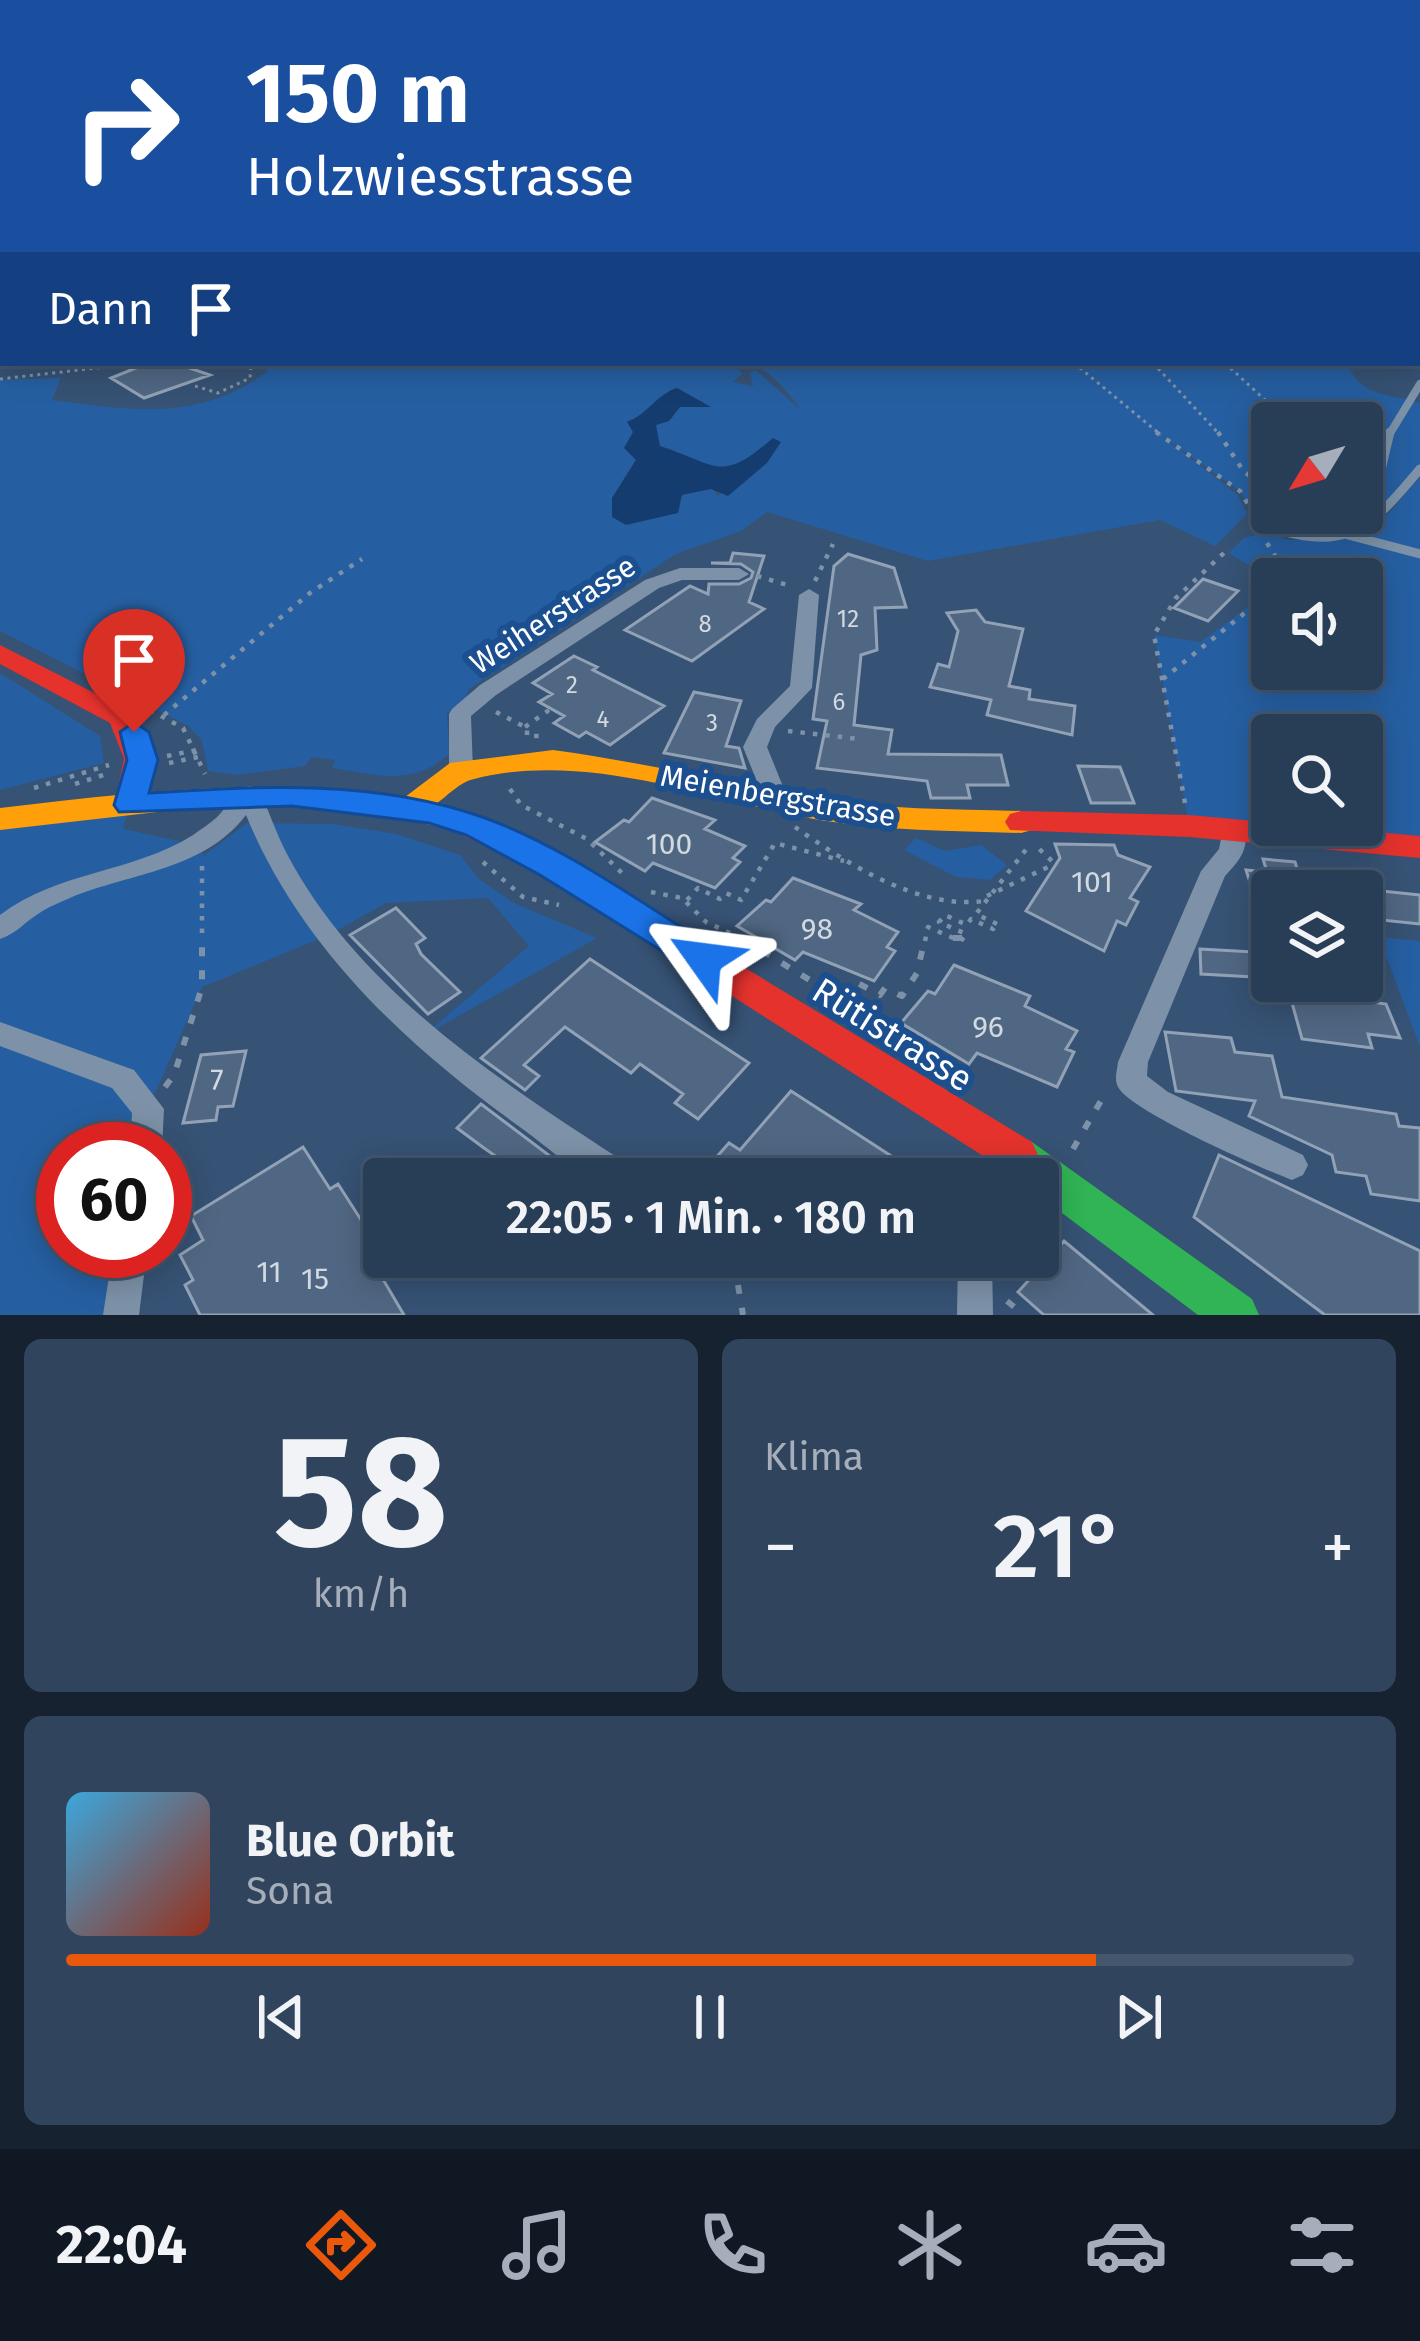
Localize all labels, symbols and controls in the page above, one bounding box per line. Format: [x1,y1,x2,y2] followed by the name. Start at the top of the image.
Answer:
[246,43,470,144] text: 150 m
[48,48,204,204] icon: right
[246,145,634,209] text: Holzwiesstrasse
[178,276,244,342] icon: arrive
[48,282,154,336] text: Dann
[1251,402,1383,534] north arrow
[1251,402,1383,1002] map controls
[464,548,642,682] street label: Weiherstrasse
[1251,558,1383,690] button: sound
[837,605,859,633] house number: 12
[83,609,185,732] pin
[698,610,712,638] house number: 8
[101,627,167,693] icon: arrive
[566,671,578,699] house number: 2
[833,688,845,716] house number: 6
[597,705,610,733] house number: 4
[706,709,718,737] house number: 3
[1251,714,1383,846] button: search
[658,758,898,834] street label: Meienbergstrasse
[646,826,692,862] house number: 100
[1071,864,1113,900] house number: 101
[1251,870,1383,1002] button: layers
[641,896,767,1022] position arrow
[801,911,833,947] house number: 98
[804,968,981,1101] street label: Rütistrasse
[972,1009,1004,1045] house number: 96
[210,1062,224,1098] house number: 7
[36,1122,192,1278] speed limit sign: 60
[506,1191,916,1245] text: 22:05 · 1 Min. · 180 m
[256,1254,282,1290] house number: 11
[301,1261,329,1297] house number: 15
[274,1399,448,1586] text: 58
[764,1434,864,1480] text: Klima
[993,1493,1125,1601] text: 21°
[764,1508,797,1587] text: −
[1321,1508,1354,1587] text: +
[313,1571,409,1617] text: km/h
[246,1814,454,1868] text: Blue Orbit
[246,1868,334,1914] text: Sona
[248,1984,314,2050] icon: previous
[677,1984,743,2050] icon: pause
[1106,1984,1172,2050] icon: next
[299,2203,383,2287] icon: directions
[495,2203,579,2287] icon: music
[691,2203,775,2287] icon: phone
[888,2203,972,2287] icon: climate
[1084,2203,1168,2287] icon: car
[1280,2203,1364,2287] icon: filters
[56,2213,187,2277] text: 22:04

